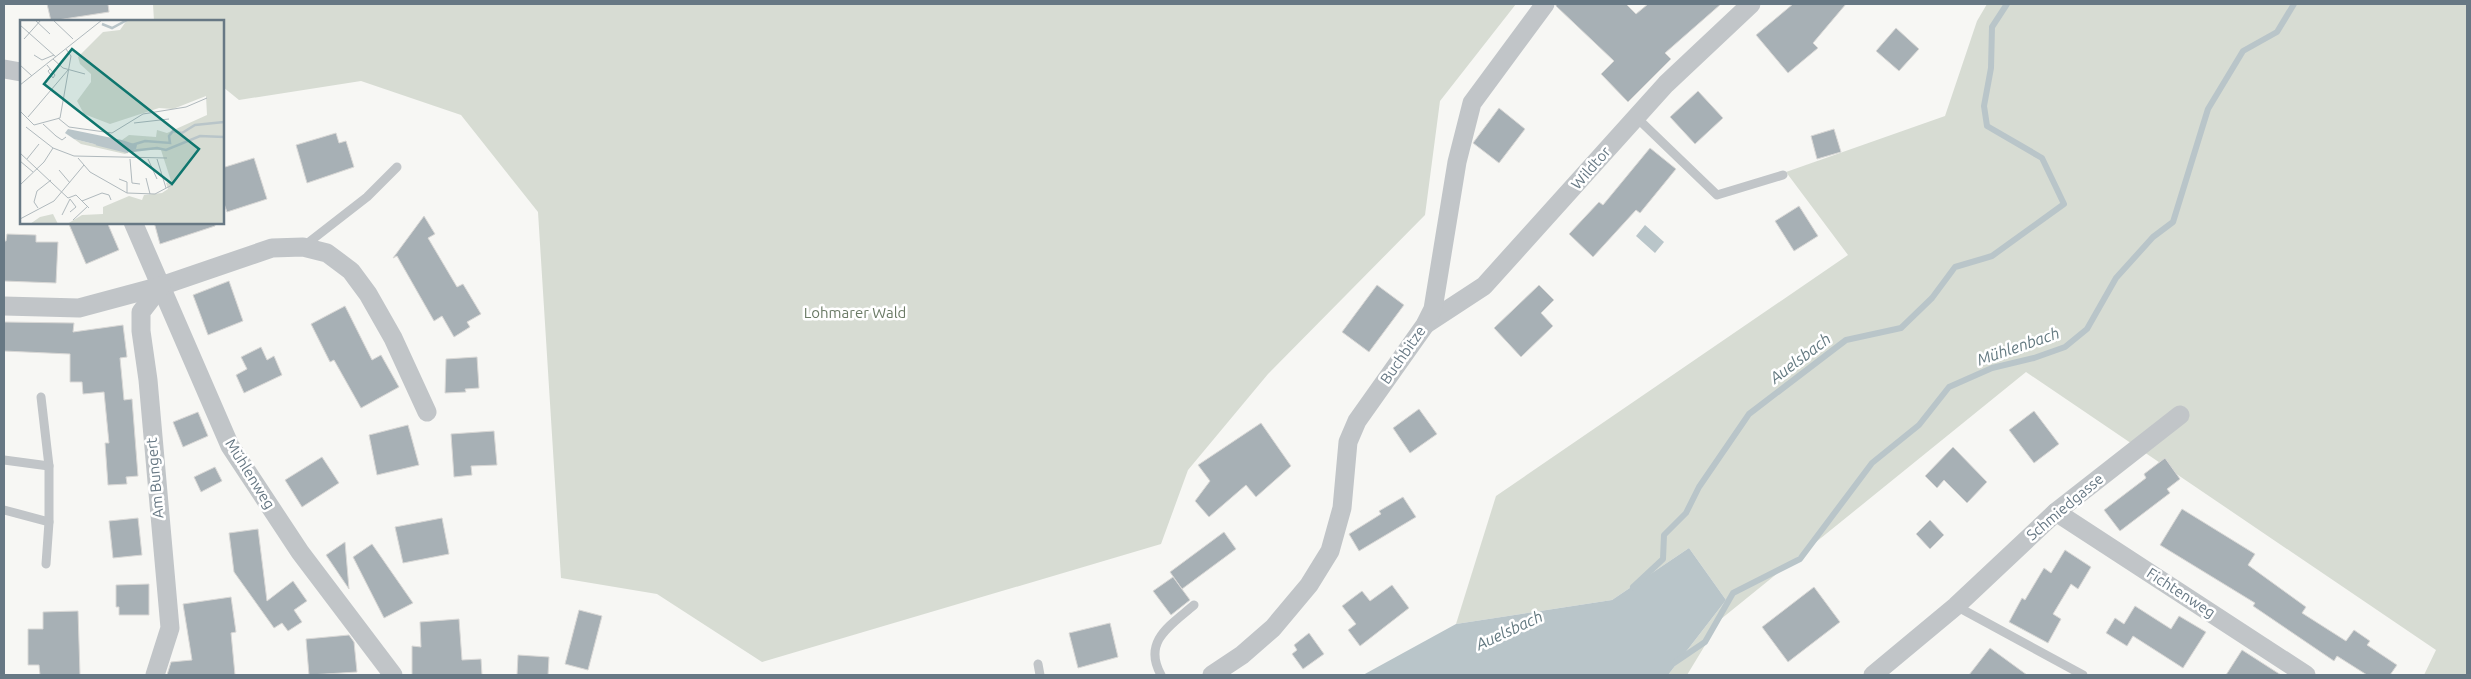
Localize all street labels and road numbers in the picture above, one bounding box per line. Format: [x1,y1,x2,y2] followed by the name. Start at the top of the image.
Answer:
[1568,143,1614,192] street label: Wildtor
[1376,322,1429,387] street label: Buchbitze
[222,436,279,512] street label: Mühlenweg
[142,437,167,519] street label: Am Bungert
[2023,470,2106,544] street label: Schmiedgasse
[2144,564,2219,621] street label: Fichtenweg

